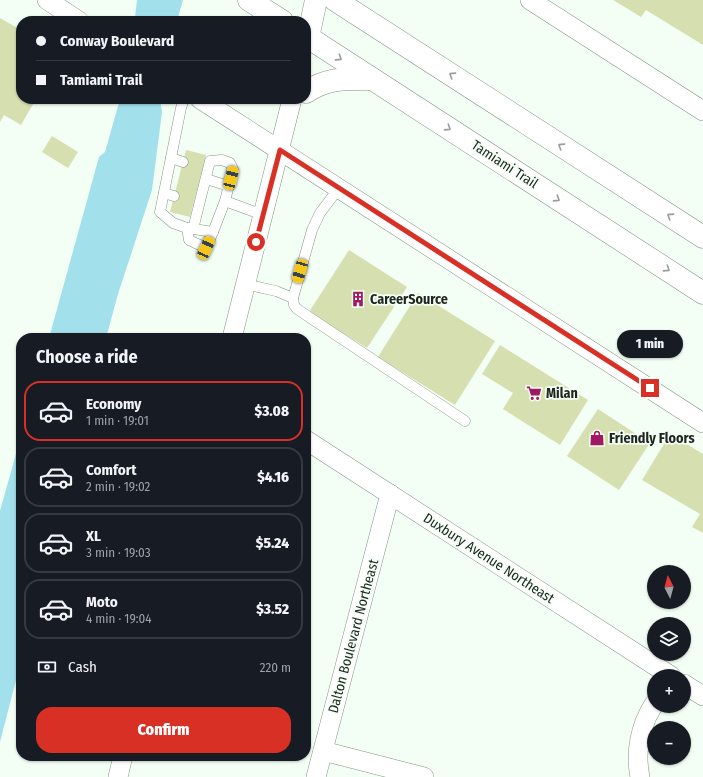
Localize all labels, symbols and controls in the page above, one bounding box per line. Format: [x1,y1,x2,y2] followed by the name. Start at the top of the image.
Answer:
[60,32,174,50] text: Conway Boulevard
[335,53,342,60] one-way arrow
[60,71,143,89] text: Tamiami Trail
[449,73,456,80] one-way arrow
[444,123,451,131] one-way arrow
[468,137,541,192] street label: Tamiami Trail
[558,143,565,151] one-way arrow
[222,165,240,191] car
[553,194,560,201] one-way arrow
[667,213,674,221] one-way arrow
[247,233,265,251] route start
[196,235,216,261] car
[291,258,309,284] car
[662,264,669,271] one-way arrow
[349,290,367,308] building icon: CareerSource
[370,291,448,308] place label: CareerSource
[617,330,683,358] callout: 1 min
[636,336,664,351] text: 1 min
[36,346,138,368] text: Choose a ride
[641,379,659,397] route end
[525,384,543,402] supermarket icon: Milan
[546,385,578,402] place label: Milan
[38,393,74,429] icon: car
[86,395,141,413] text: Economy
[255,402,289,420] text: $3.08
[86,413,149,428] text: 1 min · 19:01
[588,429,606,447] shop icon: Friendly Floors
[609,430,695,447] place label: Friendly Floors
[38,459,74,495] icon: car
[86,461,137,479] text: Comfort
[257,468,289,486] text: $4.16
[86,479,150,494] text: 2 min · 19:02
[420,510,558,607] street label: Duxbury Avenue Northeast
[38,525,74,561] icon: car
[86,527,101,545] text: XL
[256,534,289,552] text: $5.24
[86,545,151,560] text: 3 min · 19:03
[325,557,382,715] street label: Dalton Boulevard Northeast
[647,565,691,609] north arrow
[647,565,691,765] map controls
[38,591,74,627] icon: car
[86,593,118,611] text: Moto
[256,600,289,618] text: $3.52
[86,611,152,626] text: 4 min · 19:04
[647,617,691,661] button: layers
[36,656,58,678] icon: cash
[68,658,97,676] text: Cash
[260,660,291,675] text: 220 m
[647,669,691,713] button: +
[36,707,291,753] button: Confirm
[647,721,691,765] button: −

